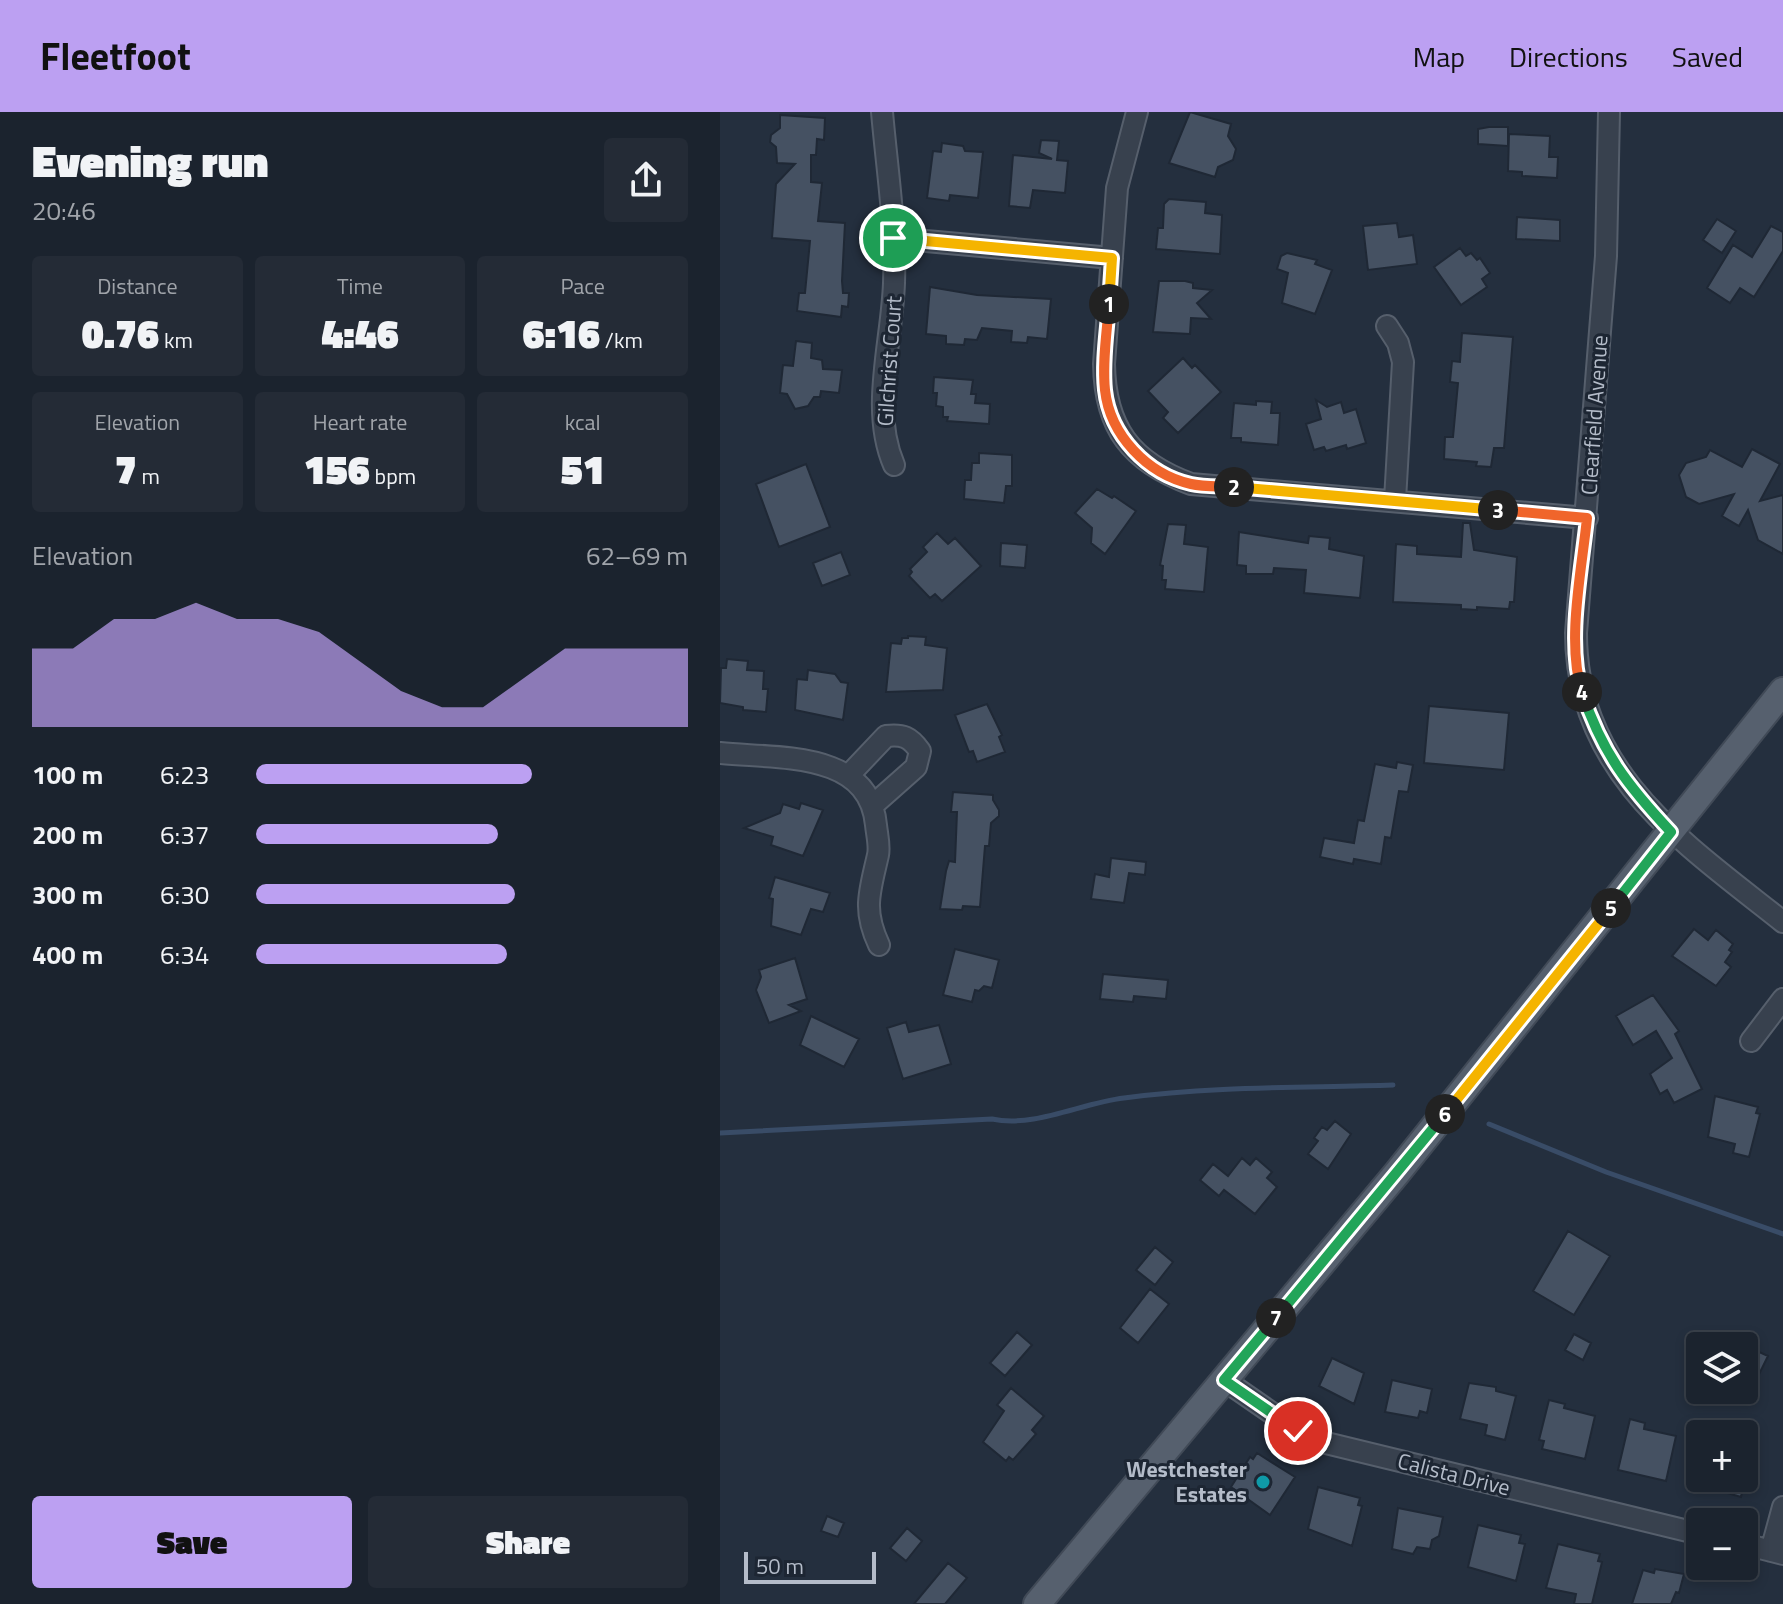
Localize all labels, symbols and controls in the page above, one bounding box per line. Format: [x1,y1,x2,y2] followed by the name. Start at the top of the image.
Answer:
[40,27,191,85] text: Fleetfoot
[1413,35,1465,78] text: Map
[1509,35,1628,78] text: Directions
[1672,35,1743,78] text: Saved
[32,127,269,194] text: Evening run
[604,138,688,222] button: share
[32,191,96,230] text: 20:46
[859,204,927,272] pin
[871,216,915,260] icon: arrive
[97,269,178,303] text: Distance
[337,269,383,303] text: Time
[560,269,605,303] text: Pace
[1089,284,1129,324] pin: 1
[1103,287,1115,321] text: 1
[867,294,911,427] street label: Gilchrist Court
[82,303,159,364] text: 0.76
[321,303,399,364] text: 4:46
[522,303,600,364] text: 6:16
[159,323,193,357] text: km
[600,323,643,357] text: /km
[1571,334,1617,496] street label: Clearfield Avenue
[95,405,180,439] text: Elevation
[313,405,407,439] text: Heart rate
[565,405,601,439] text: kcal
[115,439,137,500] text: 7
[304,439,370,500] text: 156
[561,439,605,500] text: 51
[137,459,160,493] text: m
[370,459,416,493] text: bpm
[1214,467,1254,507] pin: 2
[1228,470,1240,504] text: 2
[1478,490,1518,530] pin: 3
[1492,493,1504,527] text: 3
[32,536,133,575] text: Elevation
[586,536,688,575] text: 62–69 m
[1562,672,1602,712] pin: 4
[1576,675,1588,709] text: 4
[32,755,103,794] text: 100 m
[160,755,209,794] text: 6:23
[32,815,103,854] text: 200 m
[160,815,209,854] text: 6:37
[32,875,103,914] text: 300 m
[160,875,209,914] text: 6:30
[1591,888,1631,928] pin: 5
[1605,891,1617,925] text: 5
[32,935,103,974] text: 400 m
[160,935,209,974] text: 6:34
[1425,1094,1465,1134] pin: 6
[1439,1097,1451,1131] text: 6
[1256,1298,1296,1338] pin: 7
[1270,1301,1282,1335] text: 7
[1686,1332,1758,1580] map controls
[1686,1332,1758,1404] button: layers
[1264,1397,1332,1465] pin
[1276,1409,1320,1453] icon: check
[1686,1420,1758,1492] button: +
[1394,1444,1514,1504] street label: Calista Drive
[1126,1452,1247,1511] place label: Westchester Estates
[1254,1473,1272,1491] marker: Westchester Estates
[32,1496,352,1588] button: Save
[368,1496,688,1588] button: Share
[1686,1508,1758,1580] button: −
[744,1548,876,1584] scale bar
[756,1549,804,1583] text: 50 m

